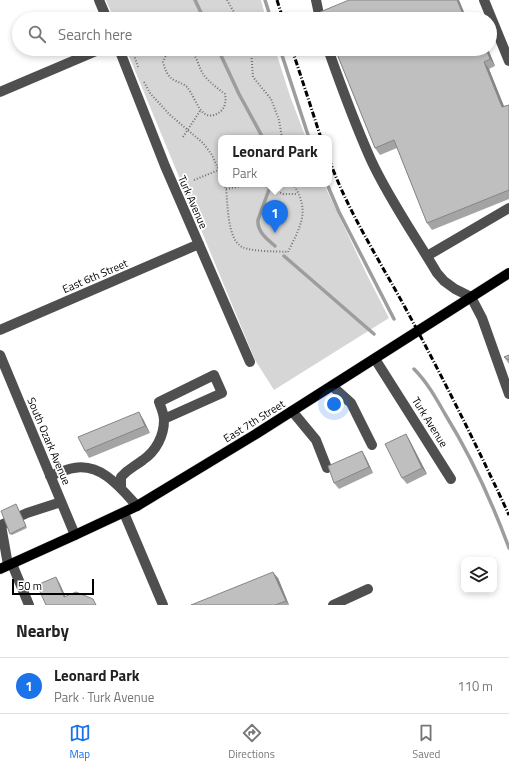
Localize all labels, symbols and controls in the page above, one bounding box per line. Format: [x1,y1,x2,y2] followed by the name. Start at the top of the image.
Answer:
[12,12,497,56] search box
[26,23,48,45] icon: search
[58,23,132,46] text: Search here
[218,135,332,187] popup
[232,140,318,163] text: Leonard Park
[232,163,257,183] text: Park
[174,173,212,231] street label: Turk Avenue
[262,200,288,233] pin: 1
[60,255,130,297] street label: East 6th Street
[324,394,344,414] your location
[408,394,452,451] street label: Turk Avenue
[23,395,75,488] street label: South Ozark Avenue
[220,396,288,446] street label: East 7th Street
[461,557,497,593] map controls
[461,557,497,593] button: layers
[12,577,94,596] scale bar
[18,578,42,594] text: 50 m
[16,618,69,644] text: Nearby
[54,664,140,687] text: Leonard Park
[25,676,33,696] text: 1
[457,676,493,696] text: 110 m
[54,687,154,707] text: Park · Turk Avenue
[69,722,91,762] tab: Map
[228,722,275,762] tab: Directions
[412,722,440,762] tab: Saved

